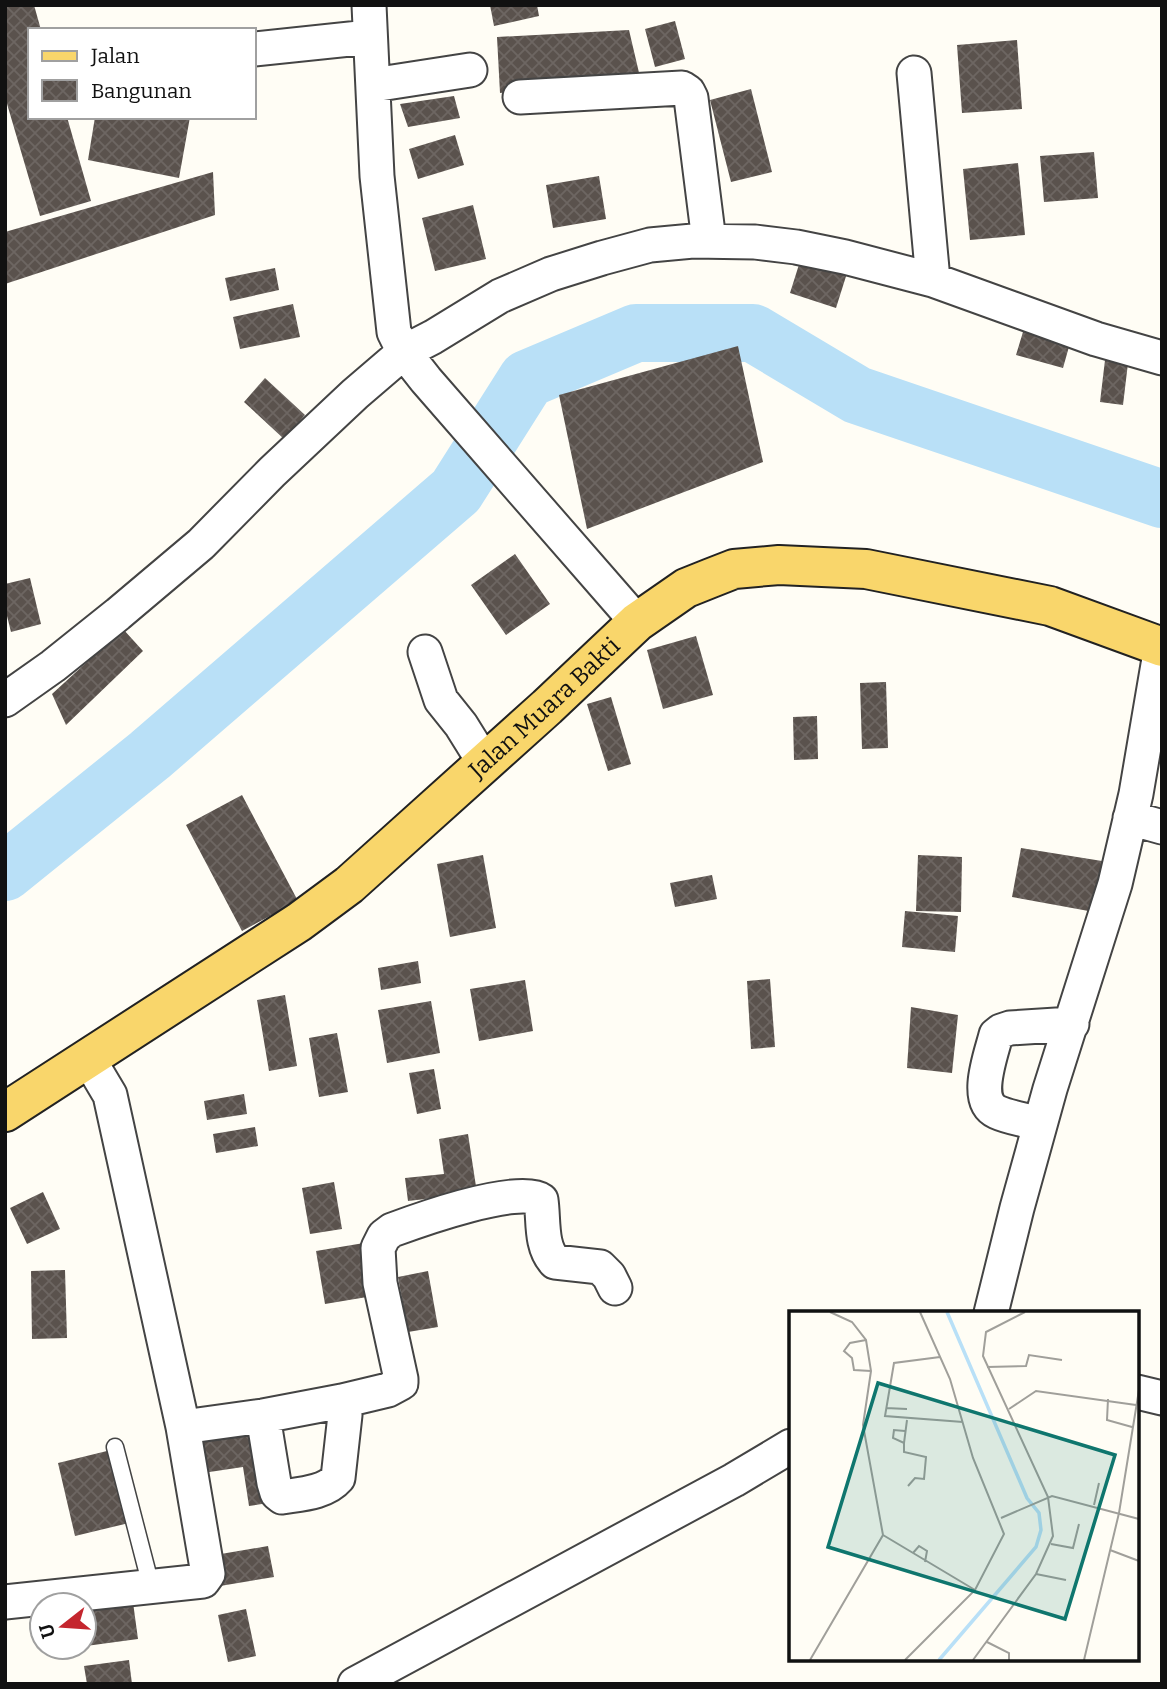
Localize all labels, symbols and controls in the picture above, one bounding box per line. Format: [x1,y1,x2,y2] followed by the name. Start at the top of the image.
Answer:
[28,28,256,119] legend
[90,43,140,69] text: Jalan
[91,78,192,104] text: Bangunan
[463,632,626,785] street label: Jalan Muara Bakti
[789,1311,1139,1661] inset map
[28,1591,98,1661] north arrow
[34,1621,60,1641] text: U

